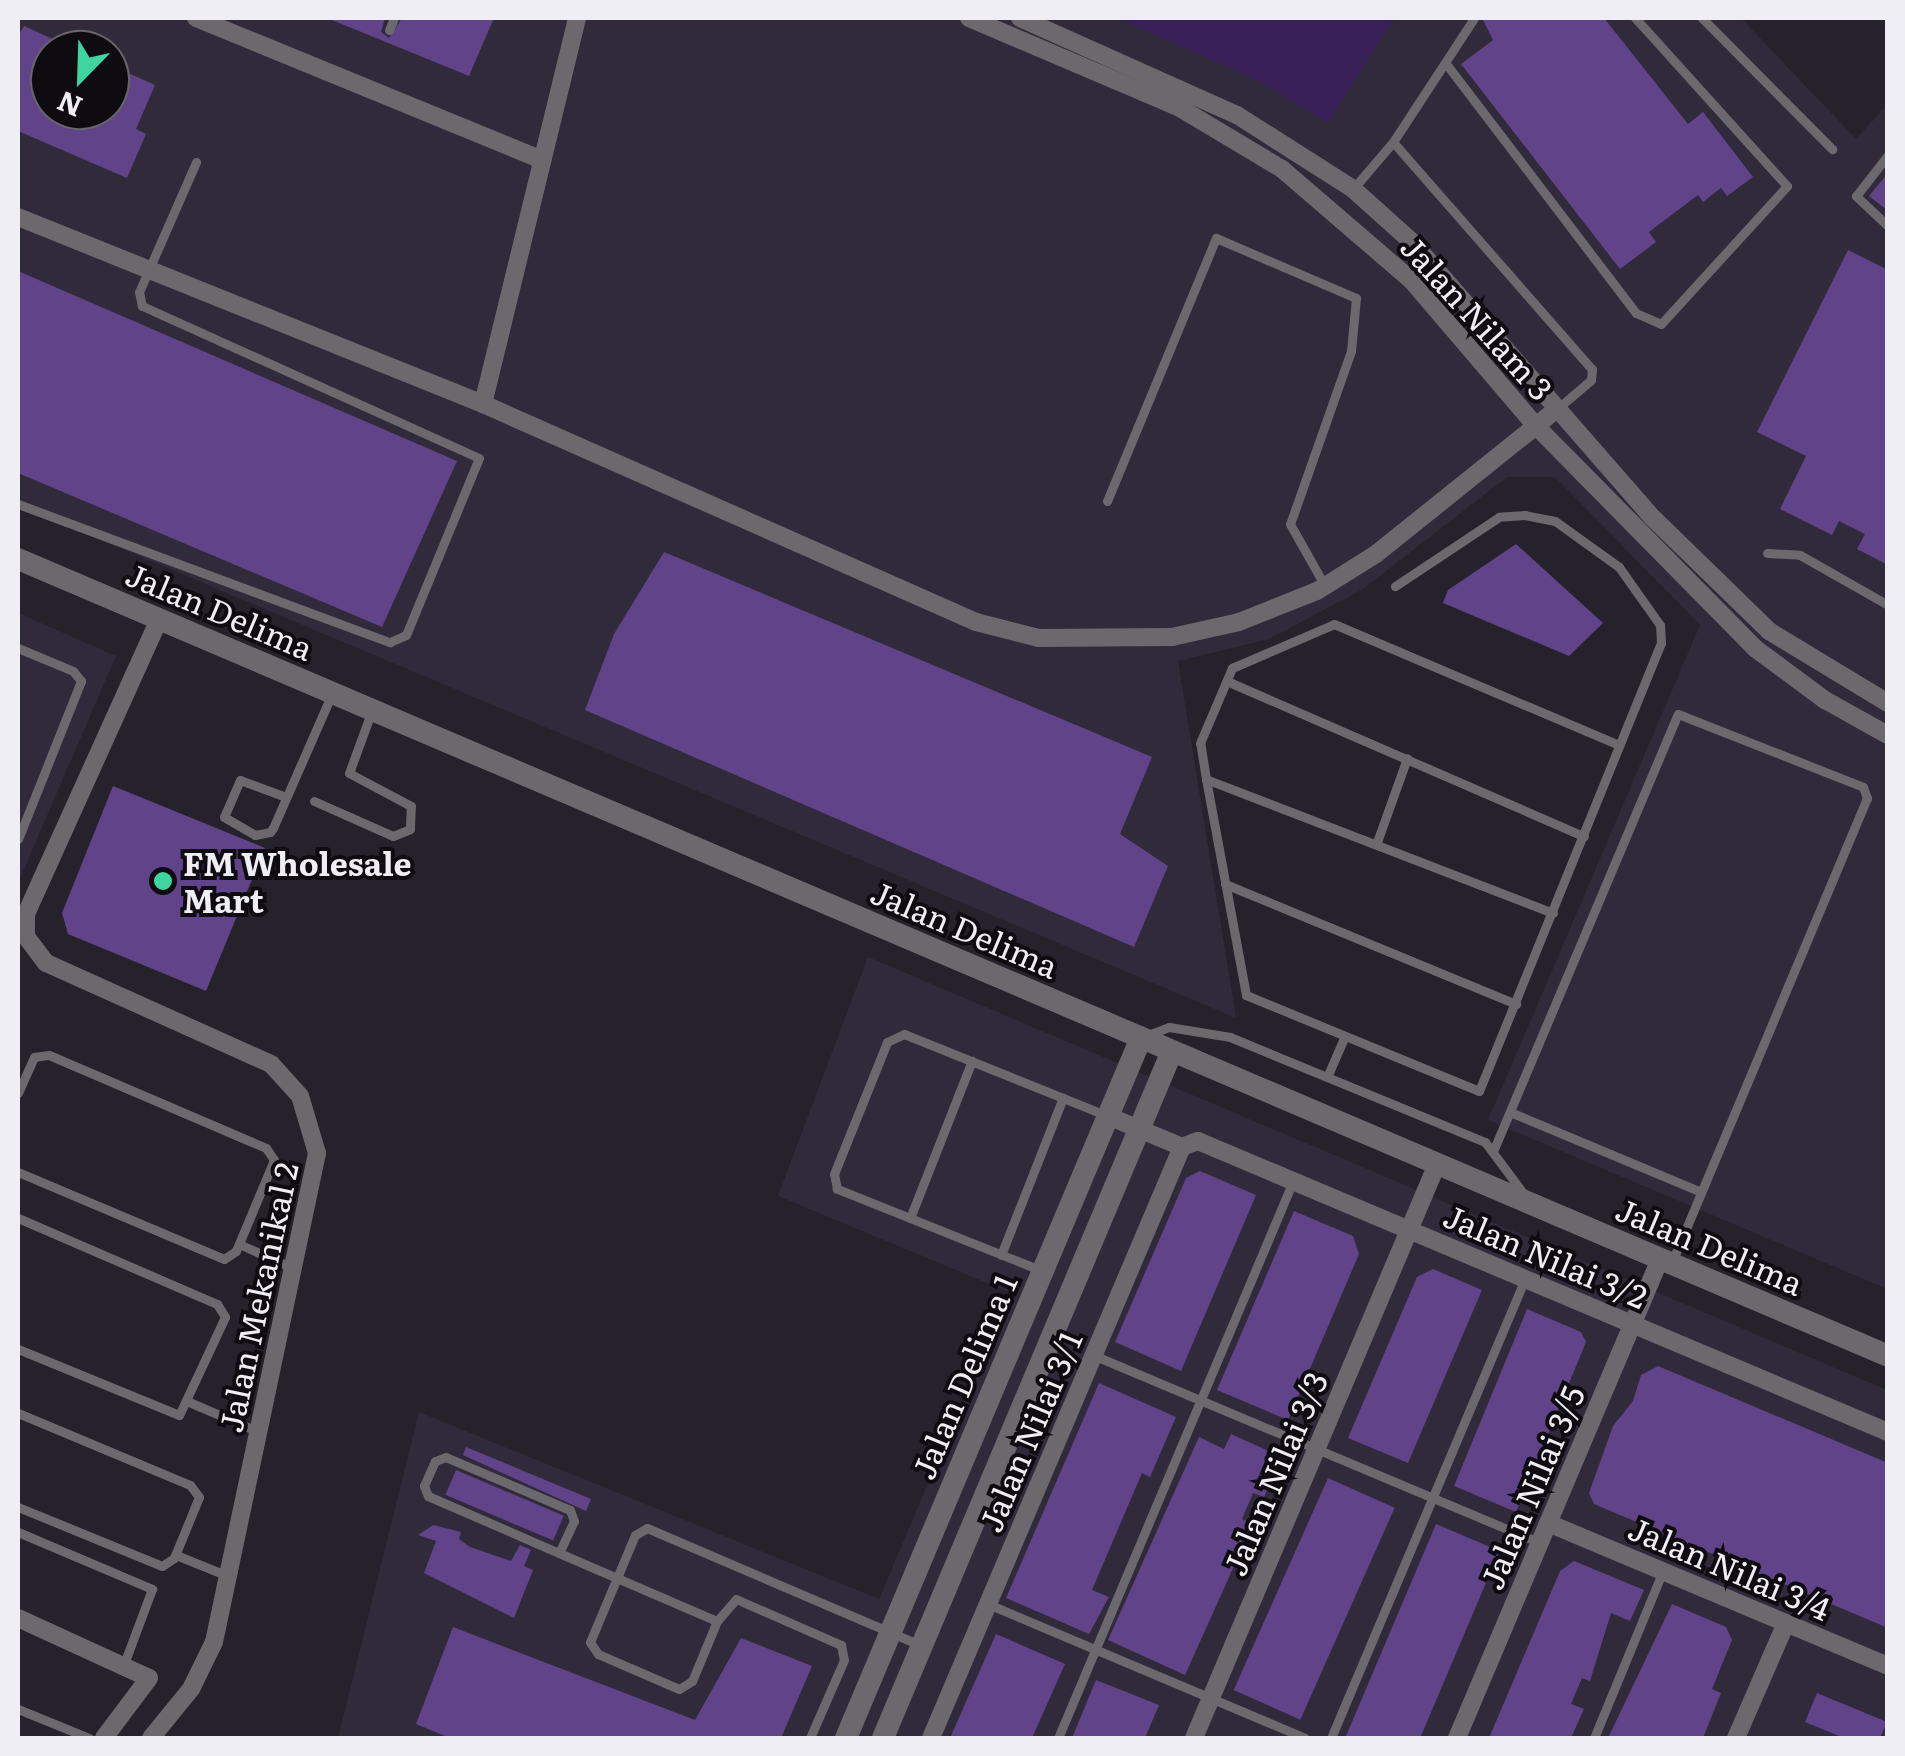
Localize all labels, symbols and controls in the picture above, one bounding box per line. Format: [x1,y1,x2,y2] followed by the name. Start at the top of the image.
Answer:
[30,30,130,130] north arrow
[50,82,88,130] text: N
[1394,227,1562,407] street label: Jalan Nilam 3
[121,553,319,667] street label: Jalan Delima
[183,844,412,919] place label: FM Wholesale Mart
[152,870,174,892] marker: FM Wholesale Mart
[866,871,1064,985] street label: Jalan Delima
[210,1159,304,1435] street label: Jalan Mekanikal 2
[1611,1188,1809,1302] street label: Jalan Delima
[1439,1195,1653,1315] street label: Jalan Nilai 3/2
[903,1268,1023,1484] street label: Jalan Delima 1
[970,1325,1088,1537] street label: Jalan Nilai 3/1
[1214,1365,1334,1581] street label: Jalan Nilai 3/3
[1471,1380,1591,1594] street label: Jalan Nilai 3/5
[1623,1507,1837,1627] street label: Jalan Nilai 3/4

